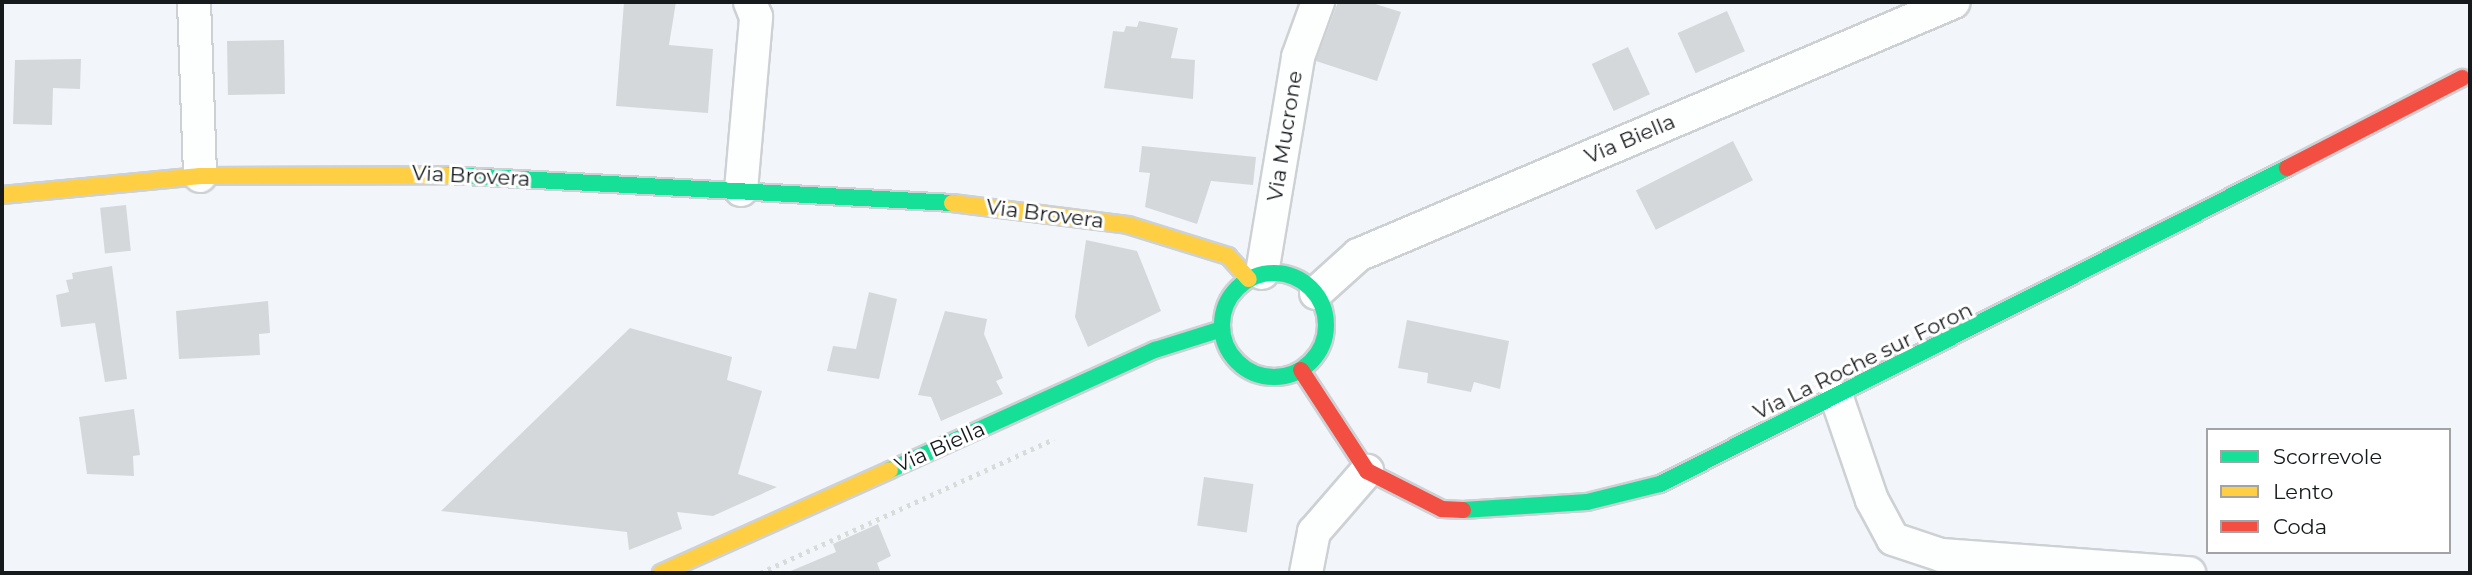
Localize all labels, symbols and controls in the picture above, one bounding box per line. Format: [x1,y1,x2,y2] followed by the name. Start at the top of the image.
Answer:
[1262,69,1308,203] street label: Via Mucrone
[1581,109,1679,169] street label: Via Biella
[411,160,531,192] street label: Via Brovera
[985,194,1105,234] street label: Via Brovera
[1749,297,1977,425] street label: Via La Roche sur Foron
[891,416,989,478] street label: Via Biella
[2206,428,2451,554] legend
[2273,444,2382,469] text: Scorrevole
[2273,479,2333,504] text: Lento
[2273,514,2327,539] text: Coda

